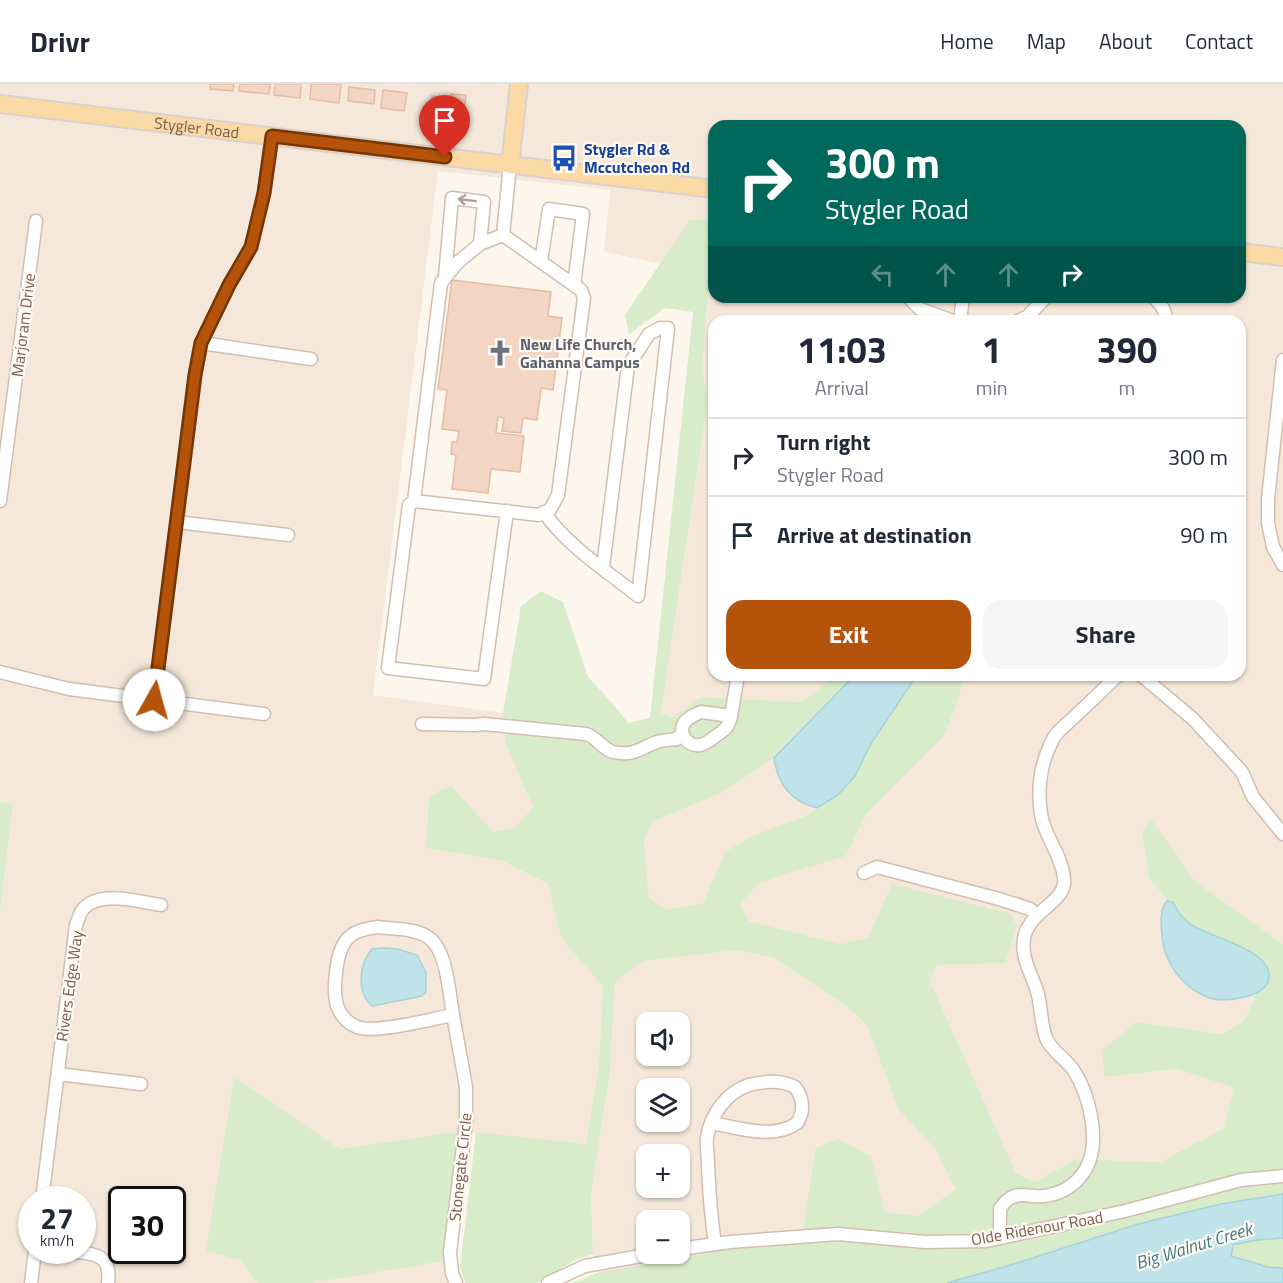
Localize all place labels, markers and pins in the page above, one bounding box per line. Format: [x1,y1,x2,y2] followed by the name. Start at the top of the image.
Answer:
[419,95,470,157] pin
[584,137,690,179] place label: Stygler Rd & Mccutcheon Rd
[549,143,579,173] bus stop icon: Stygler Rd & Mccutcheon Rd
[520,332,640,374] place label: New Life Church, Gahanna Campus
[485,338,515,368] church icon: New Life Church, Gahanna Campus

